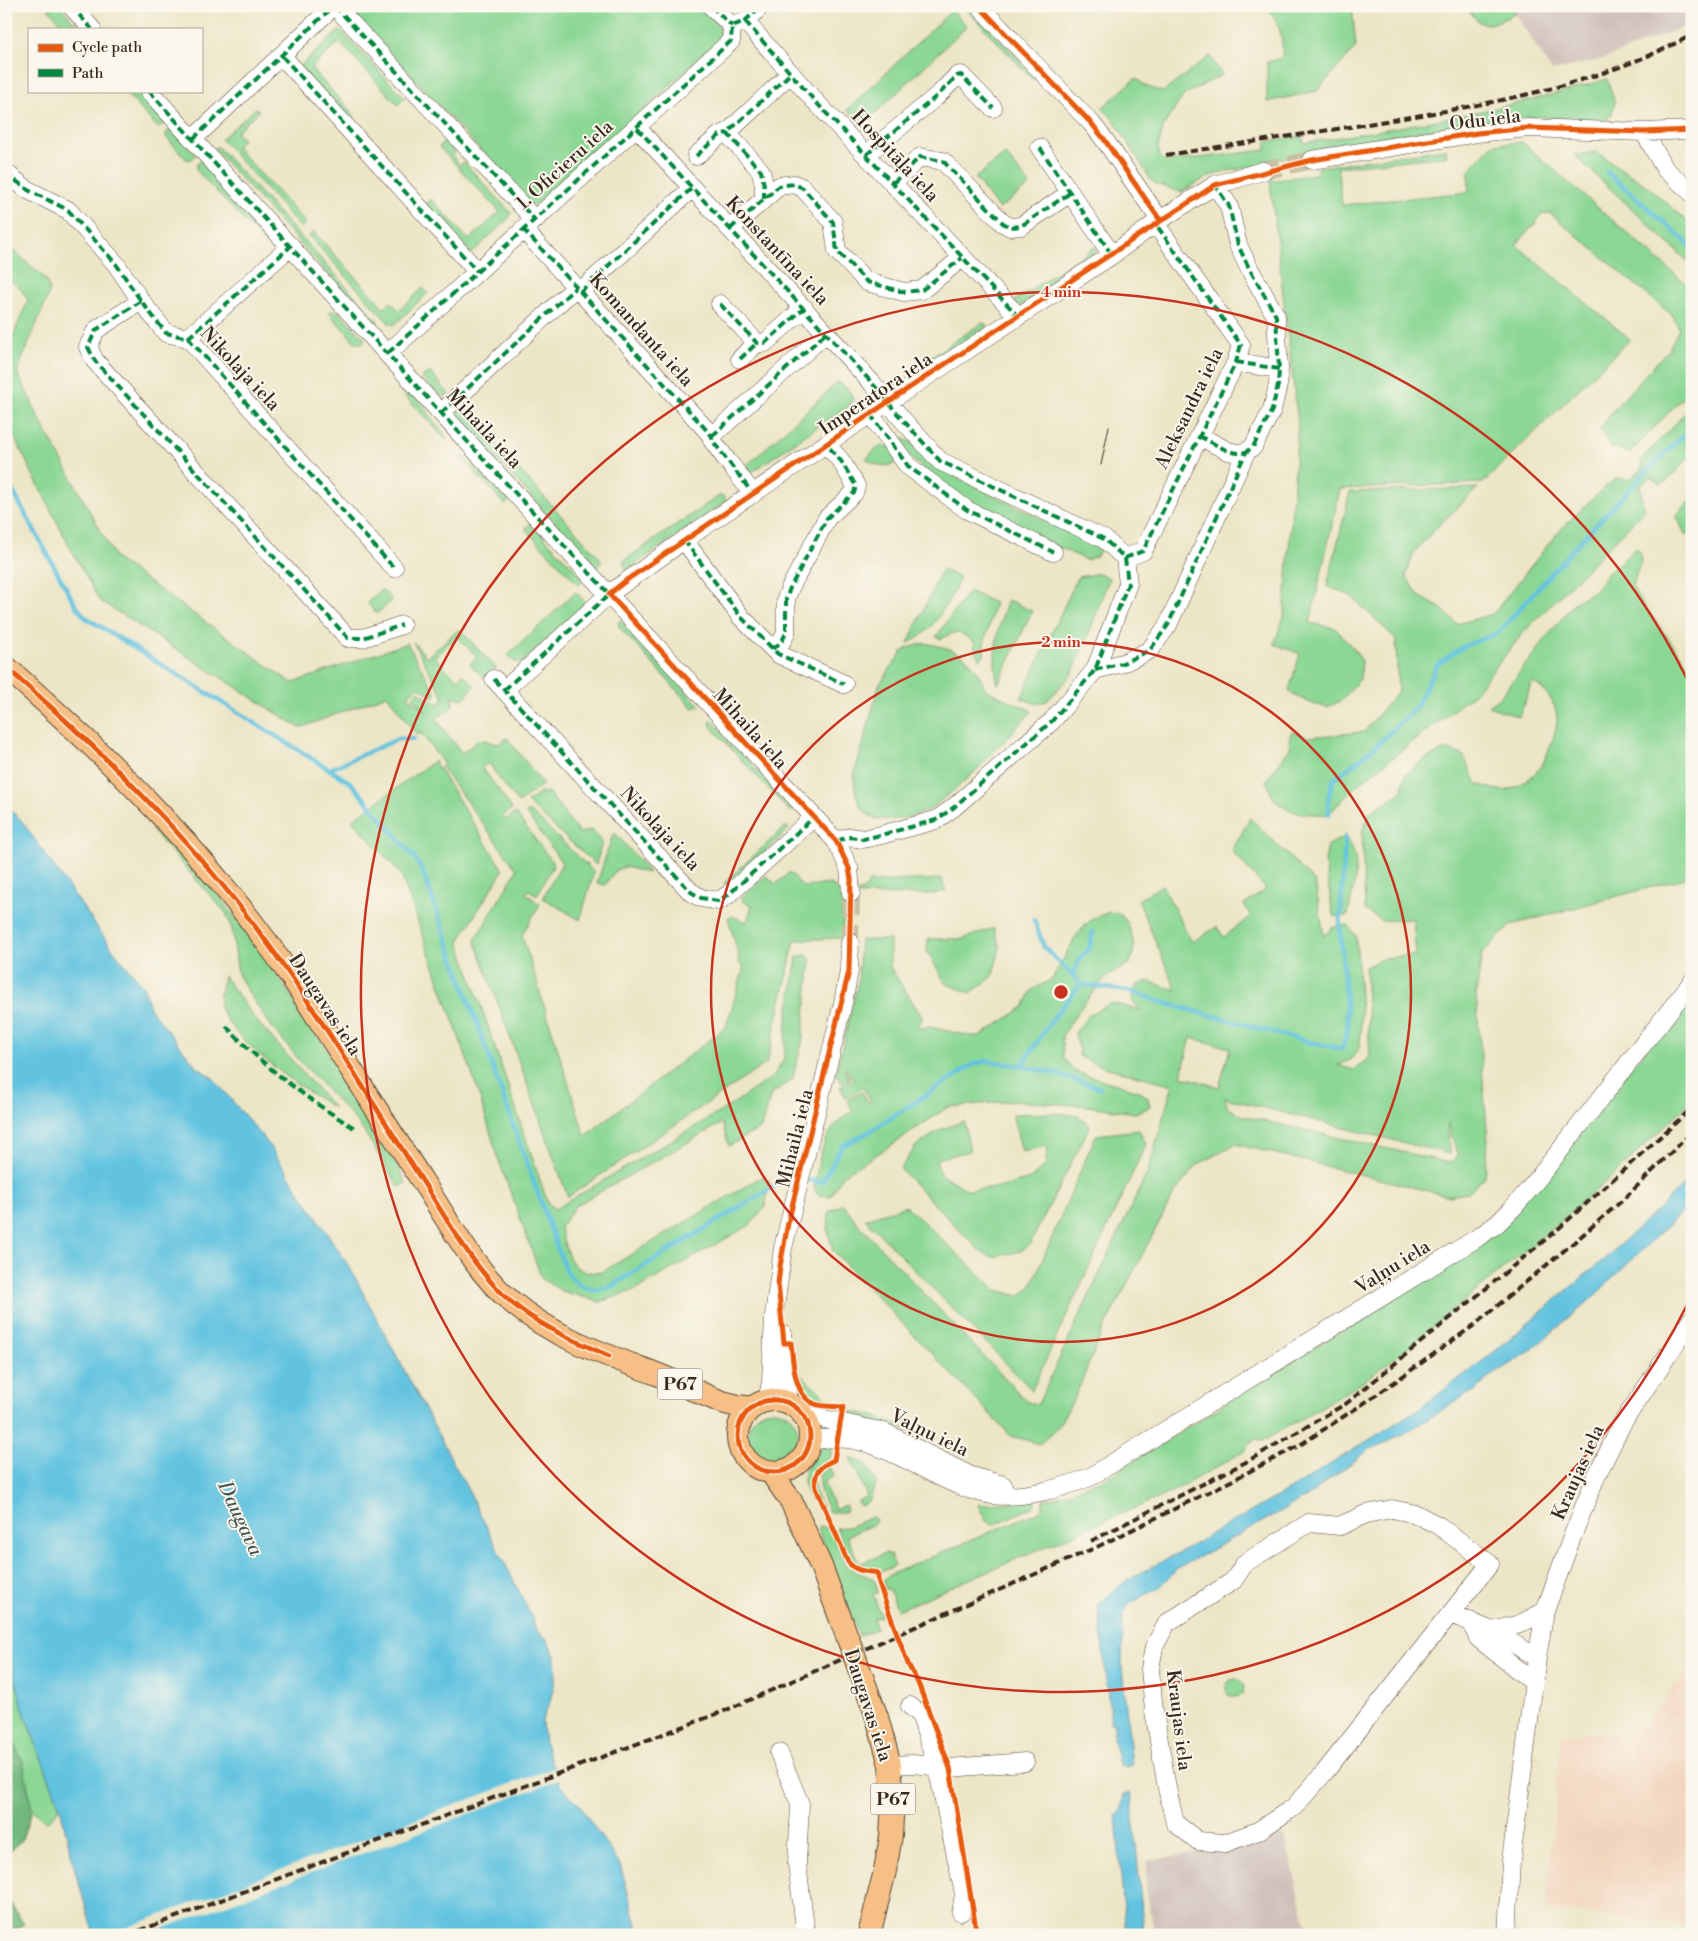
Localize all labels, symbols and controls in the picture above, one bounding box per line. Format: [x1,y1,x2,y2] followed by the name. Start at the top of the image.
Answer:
[28,28,202,92] legend
[72,38,142,57] text: Cycle path
[72,64,104,83] text: Path
[845,104,945,208] street label: Hospitāļa iela
[1448,104,1522,136] street label: Odu iela
[511,114,619,215] street label: 1. Oficieru iela
[720,191,834,311] street label: Konstantīna iela
[584,268,699,392] street label: Komandanta iela
[1041,283,1082,302] text: 4 min
[195,321,286,416] street label: Nikolaja iela
[1149,344,1229,474] street label: Aleksandra iela
[814,347,937,441] street label: Imperatora iela
[441,384,528,474] street label: Mihaila iela
[1041,633,1081,652] text: 2 min
[708,683,793,774] street label: Mihaila iela
[615,781,706,876] street label: Nikolaja iela
[283,949,367,1060] street label: Daugavas iela
[1052,983,1070,1001] centre of rings
[771,1086,819,1190] street label: Mihaila iela
[1350,1234,1436,1301] street label: Vaļņu iela
[658,1368,702,1400] road number: P67
[885,1403,973,1463] street label: Vaļņu iela
[1546,1421,1610,1524] street label: Kraujas iela
[211,1476,268,1561] water label: Daugava
[839,1646,898,1765] street label: Daugavas iela
[1161,1668,1197,1772] street label: Kraujas iela
[870,1784,916,1815] road number: P67

